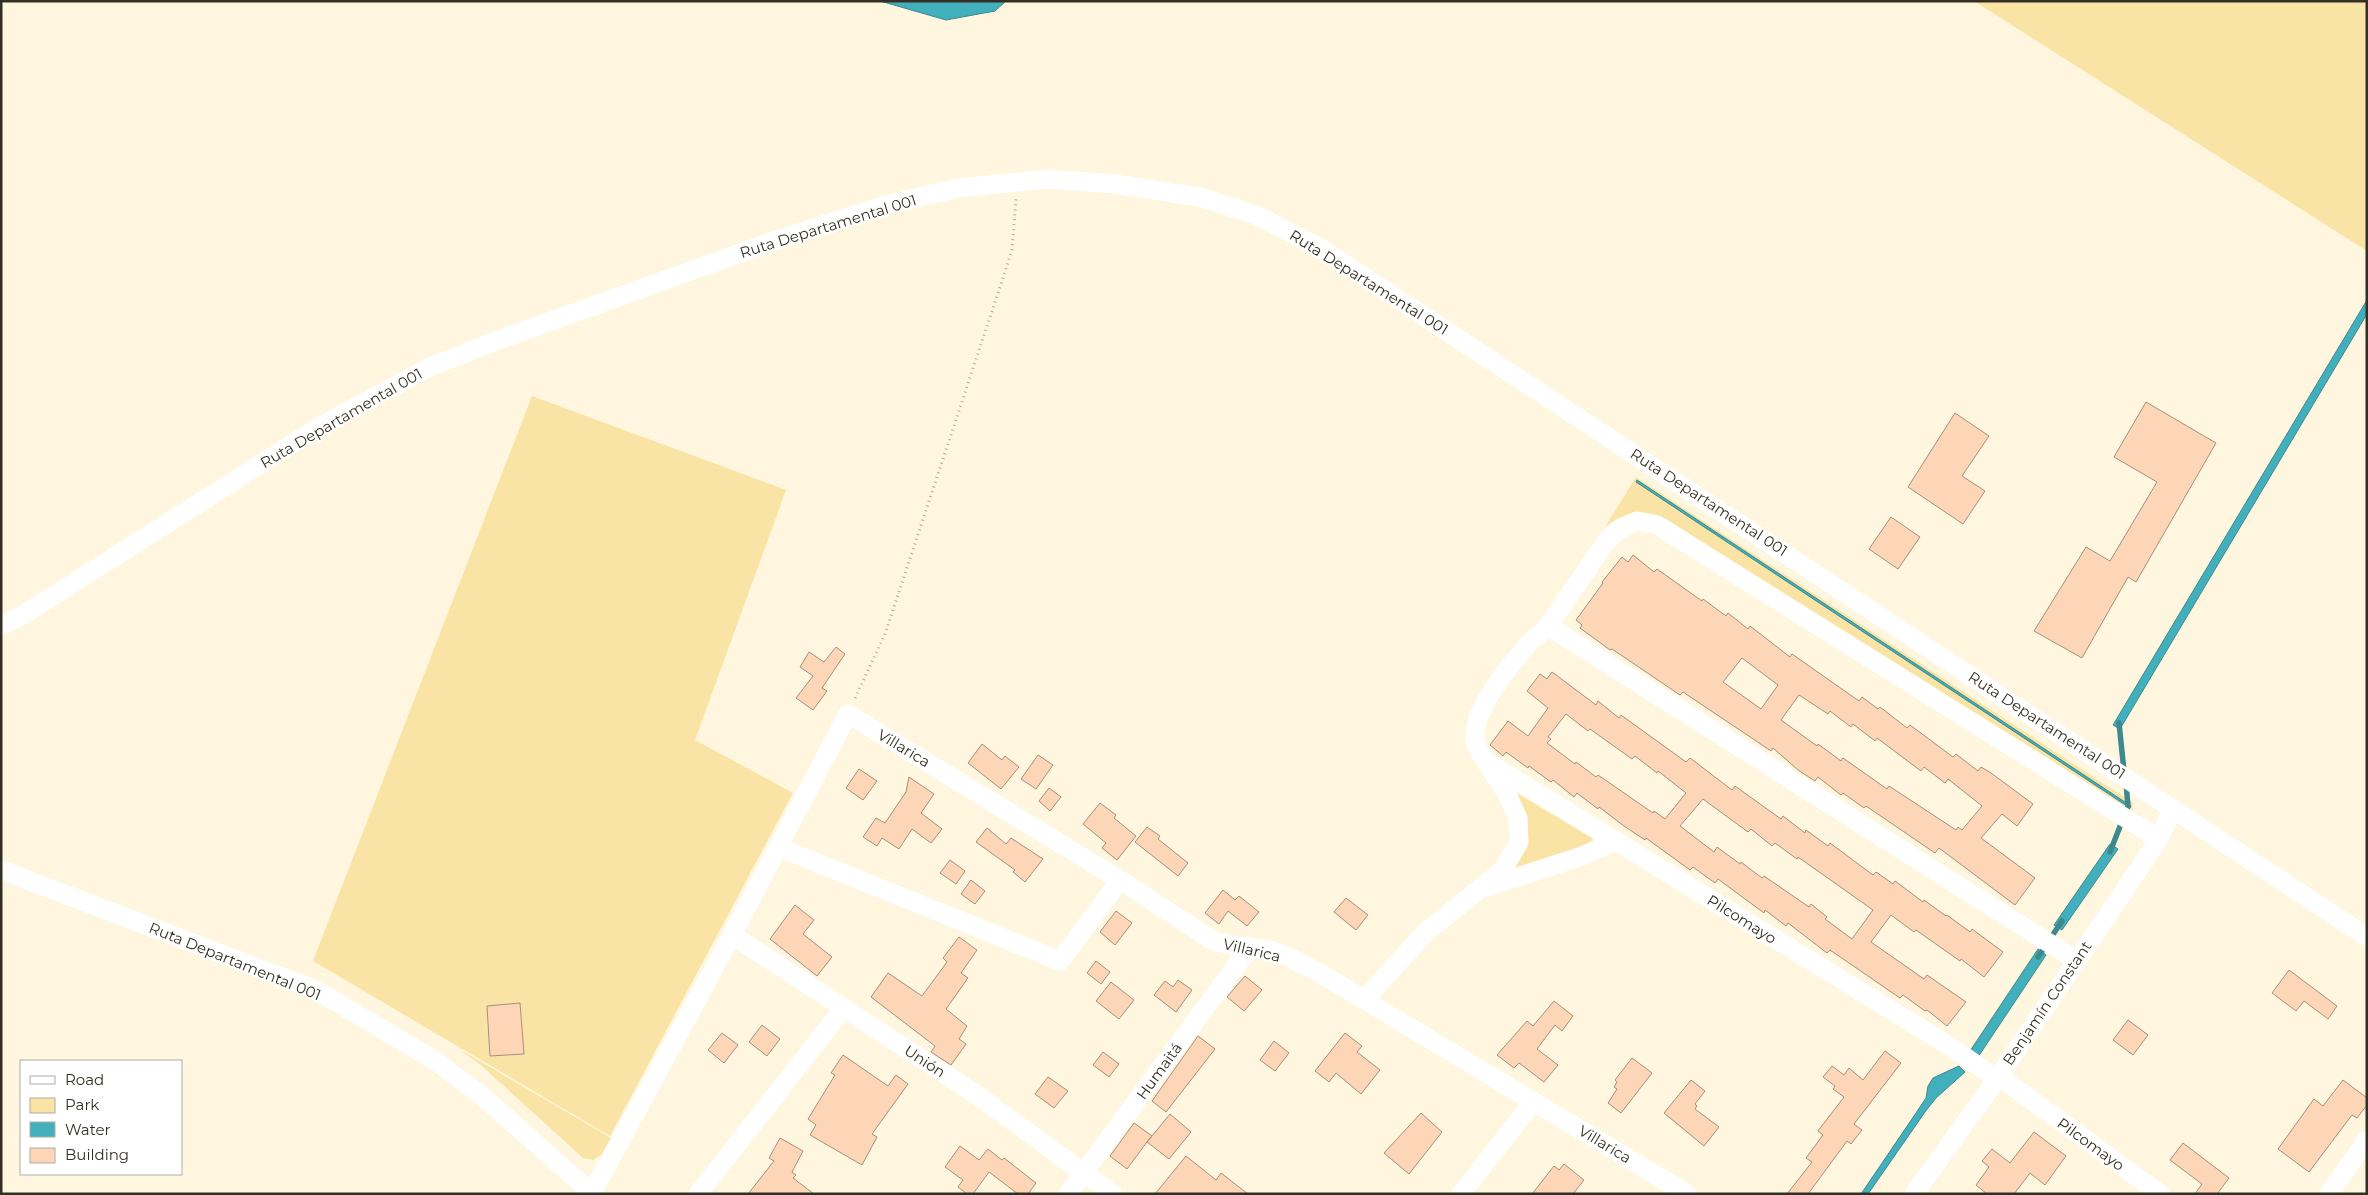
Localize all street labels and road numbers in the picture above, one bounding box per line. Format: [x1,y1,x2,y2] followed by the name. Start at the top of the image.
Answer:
[737,190,919,262] street label: Ruta Departamental 001
[1286,225,1452,339] street label: Ruta Departamental 001
[257,364,425,472] street label: Ruta Departamental 001
[1627,444,1791,560] street label: Ruta Departamental 001
[1965,667,2129,783] street label: Ruta Departamental 001
[874,725,934,771] street label: Villarica
[1704,890,1780,948] street label: Pilcomayo
[146,918,324,1004] street label: Ruta Departamental 001
[1221,934,1283,966] street label: Villarica
[1998,937,2096,1069] street label: Benjamín Constant
[1132,1039,1186,1103] street label: Humaitá
[901,1041,949,1081] street label: Unión
[2054,1113,2128,1175] street label: Pilcomayo
[1575,1121,1635,1167] street label: Villarica

